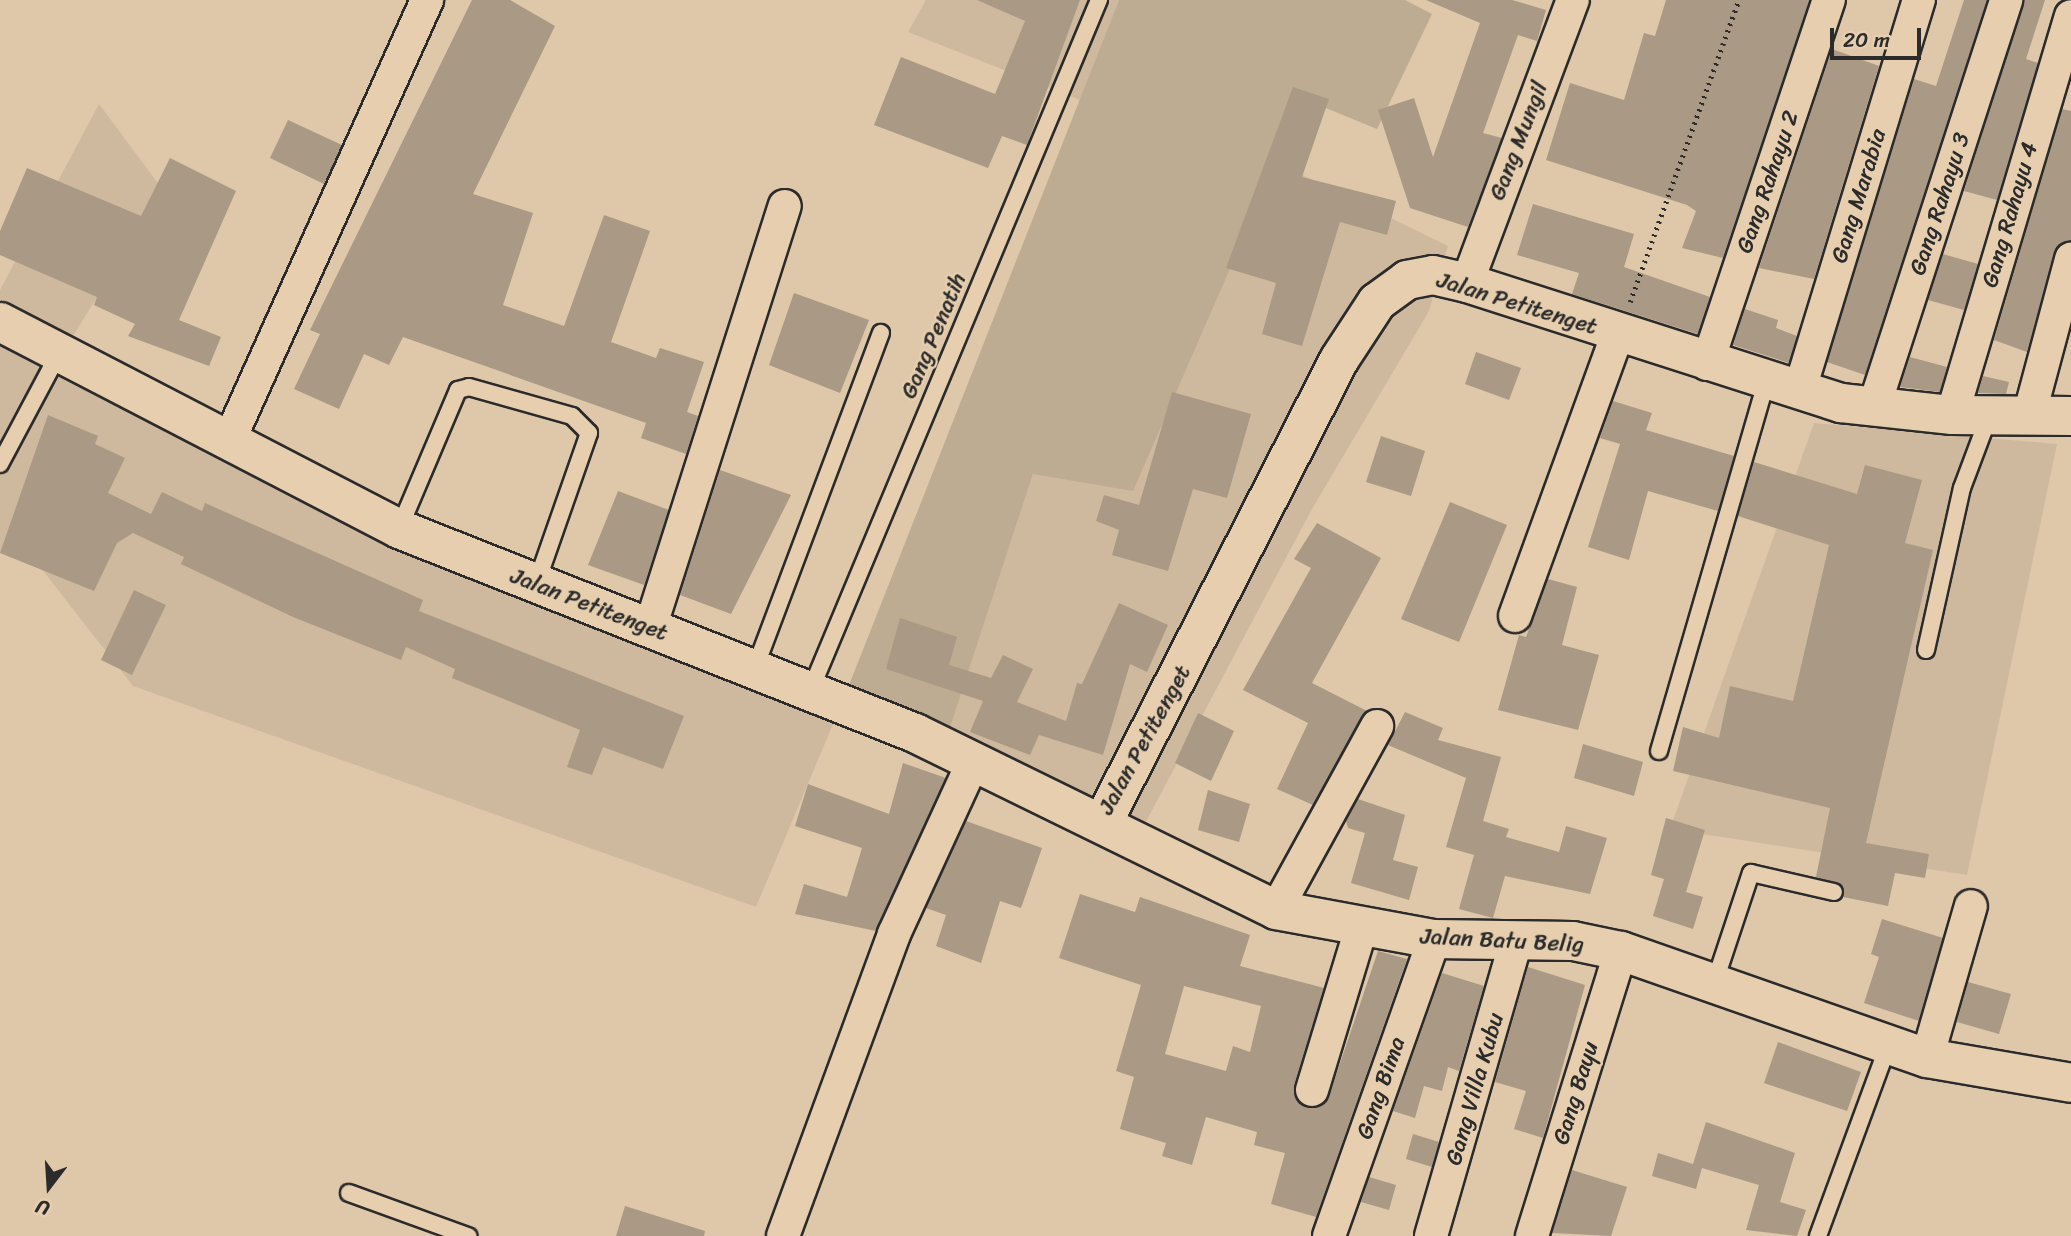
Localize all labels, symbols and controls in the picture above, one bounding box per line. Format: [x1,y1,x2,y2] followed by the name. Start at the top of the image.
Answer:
[1833,14,1924,58] scale bar
[1843,21,1890,59] text: 20 m
[1484,78,1554,204] street label: Gang Mungil
[1731,107,1805,257] street label: Gang Rahayu 2
[1826,126,1892,266] street label: Gang Marabia
[1904,129,1976,279] street label: Gang Rahayu 3
[1976,139,2044,291] street label: Gang Rahayu 4
[1433,266,1601,342] street label: Jalan Petitenget
[895,269,973,403] street label: Gang Penatih
[506,562,672,648] street label: Jalan Petitenget
[1092,660,1198,820] street label: Jalan Petitenget
[1419,923,1585,959] street label: Jalan Batu Belig
[1440,1009,1510,1169] street label: Gang Villa Kubu
[1351,1033,1411,1143] street label: Gang Bima
[1547,1038,1605,1148] street label: Gang Bayu
[14,1152,84,1222] north arrow
[32,1190,54,1225] text: U

